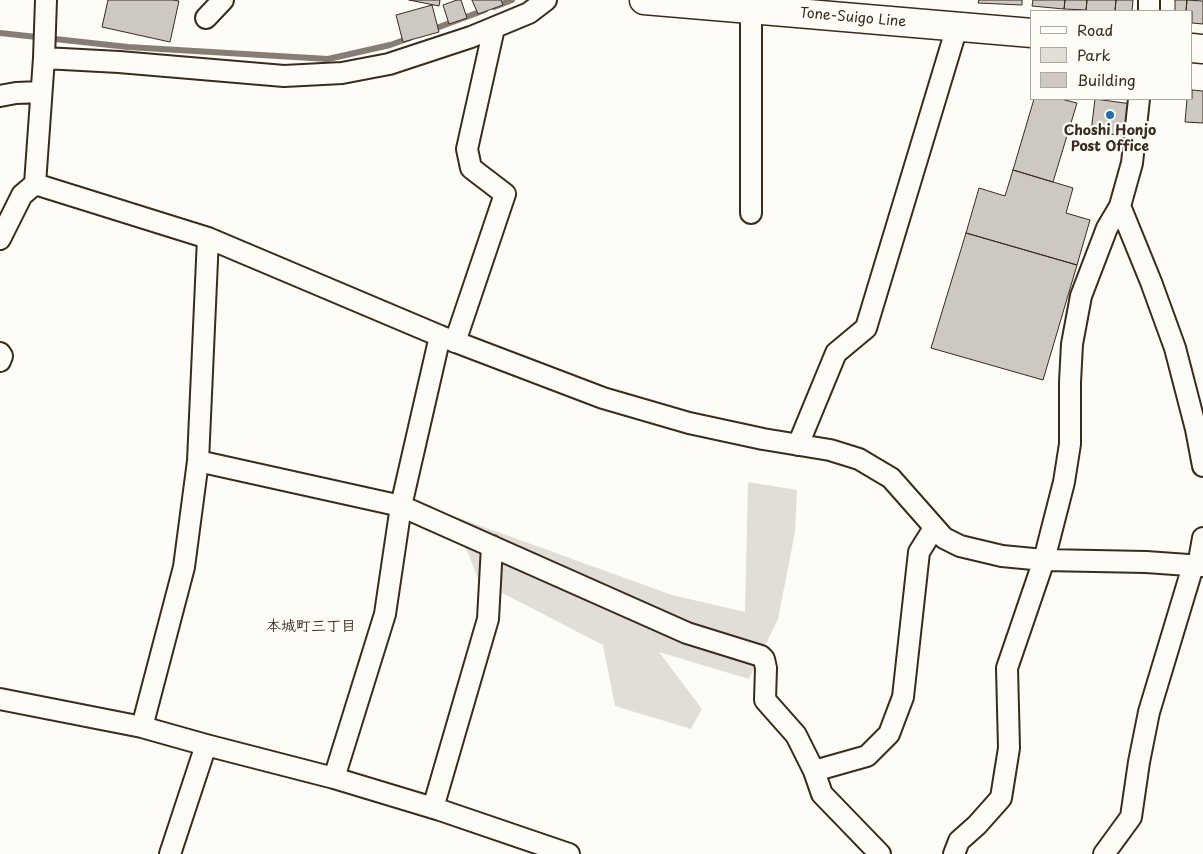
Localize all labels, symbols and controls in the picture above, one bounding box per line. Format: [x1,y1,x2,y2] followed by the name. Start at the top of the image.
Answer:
[799,5,907,31] street label: Tone-Suigo Line
[1030,10,1193,100] legend
[1077,18,1113,41] text: Road
[1077,43,1111,66] text: Park
[1077,68,1136,91] text: Building
[1104,109,1116,121] marker: Choshi Honjo Post Office
[1064,123,1156,156] place label: Choshi Honjo Post Office
[266,618,356,636] district label: 本城町三丁目

